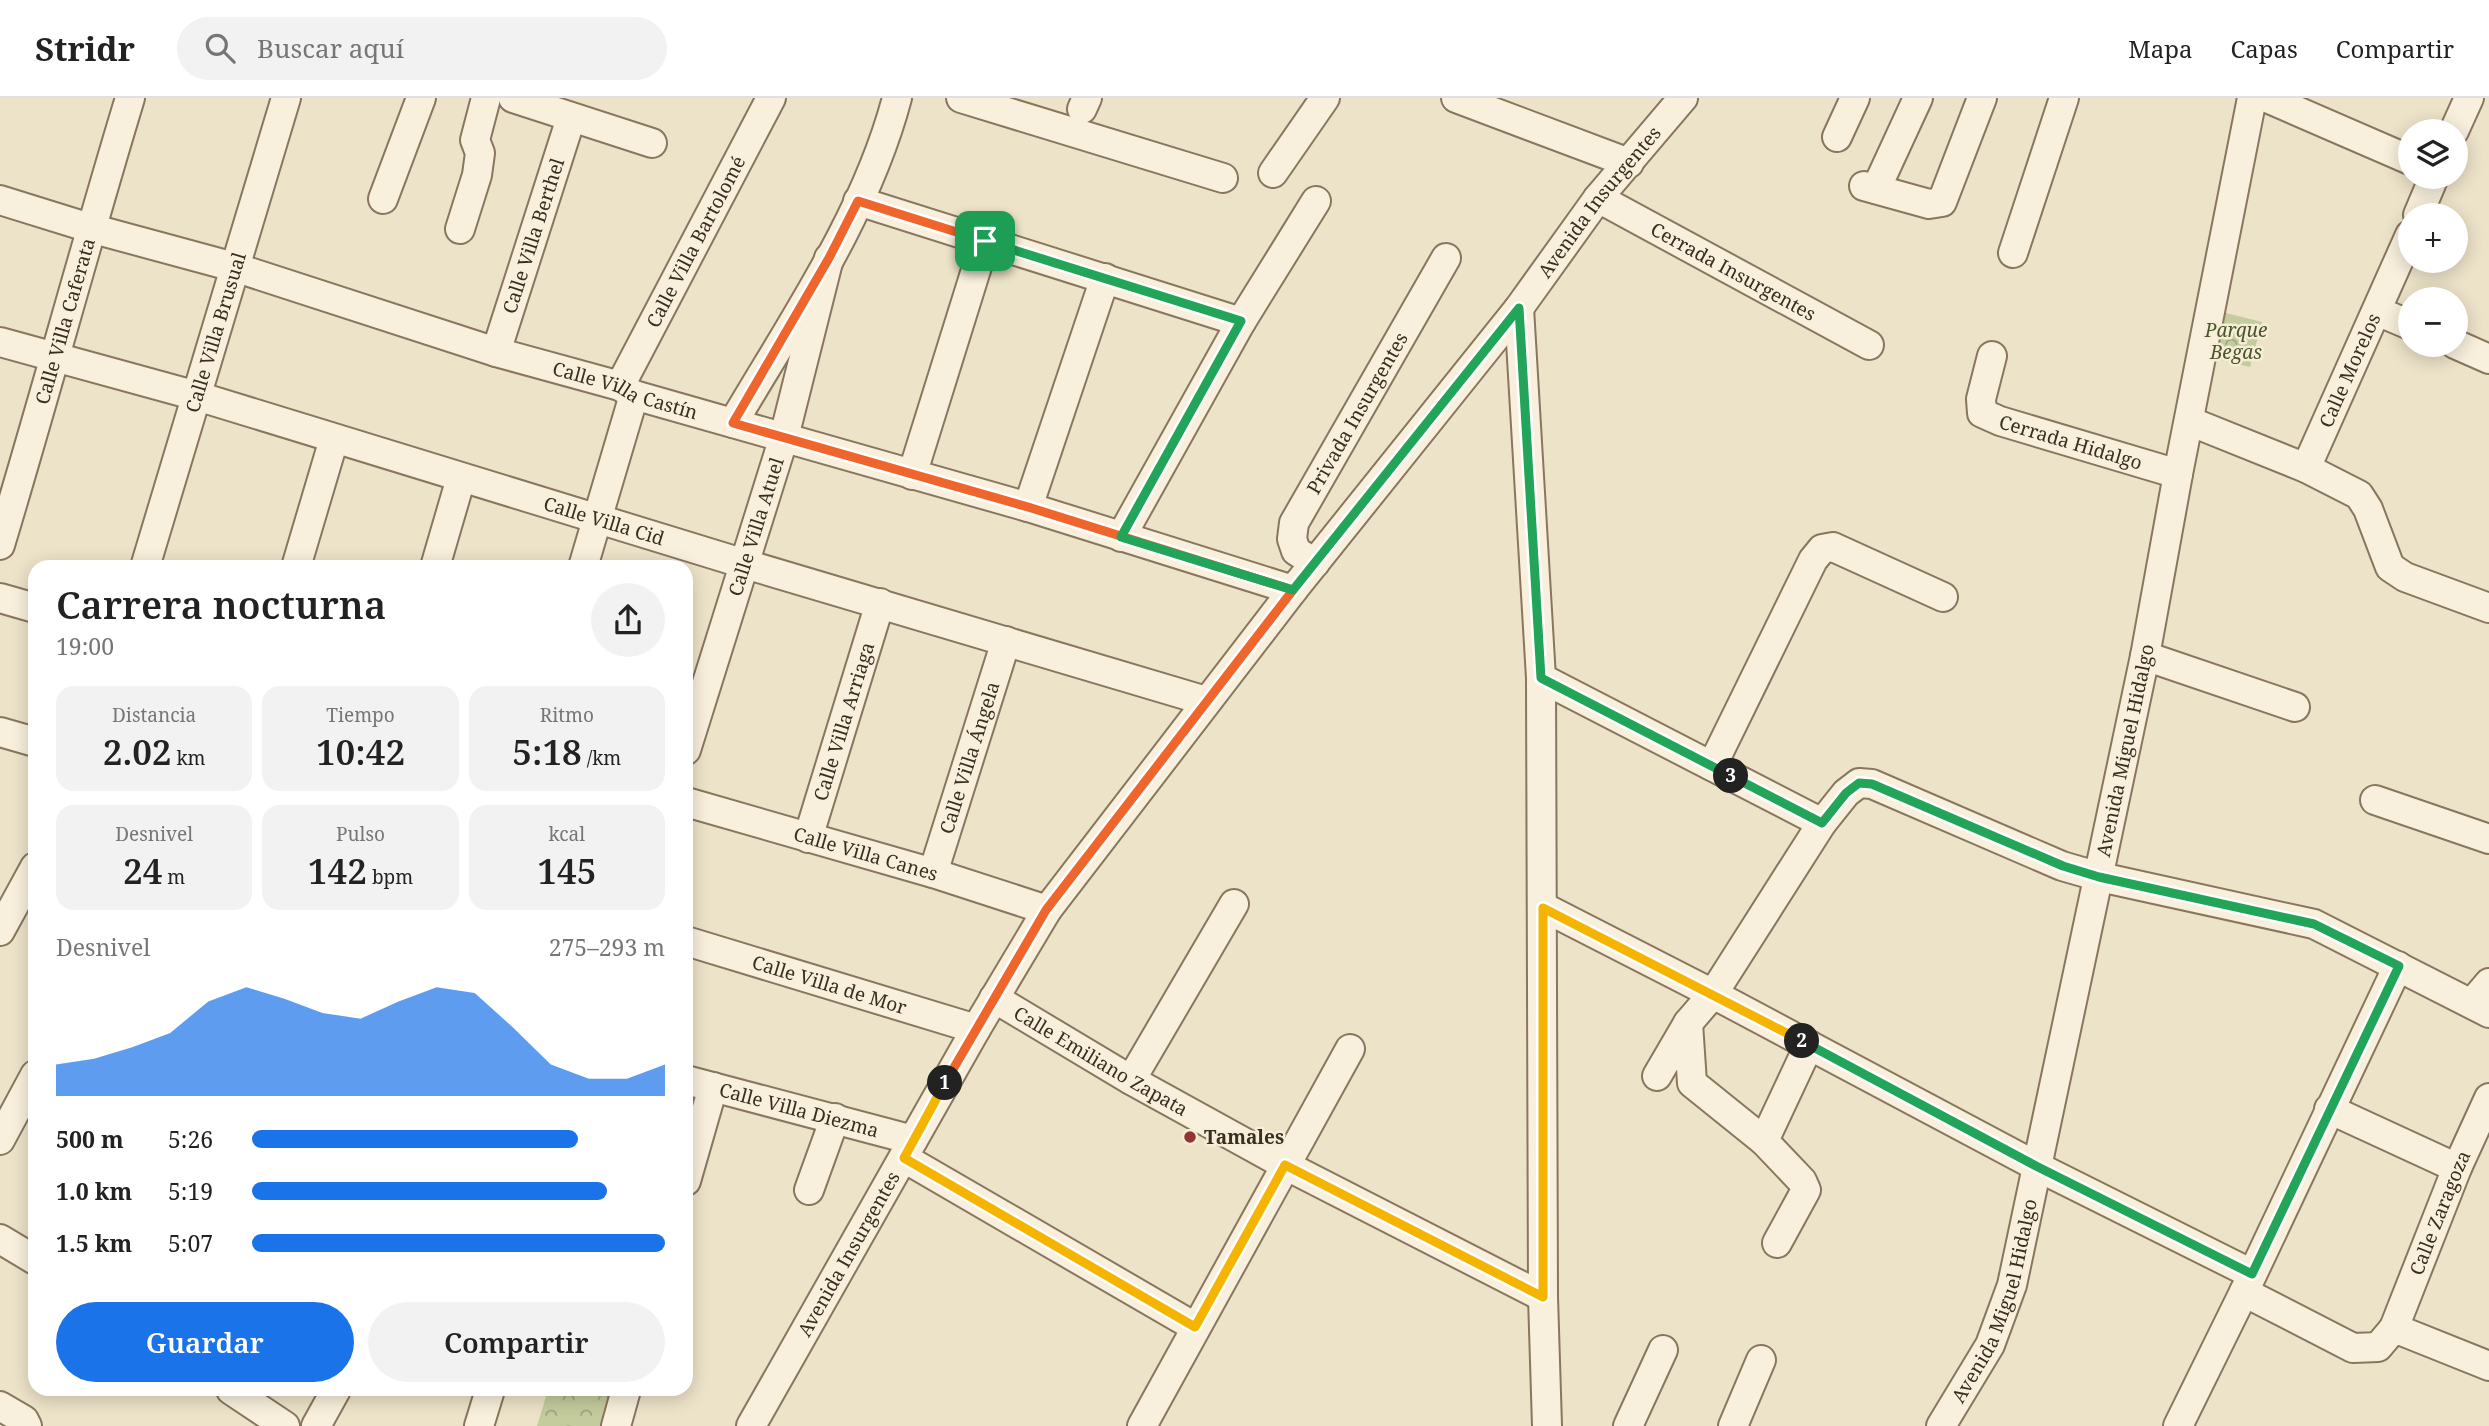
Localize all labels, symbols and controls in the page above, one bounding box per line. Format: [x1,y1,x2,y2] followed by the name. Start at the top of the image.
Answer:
[177,17,667,80] search box
[35,26,135,71] text: Stridr
[201,29,239,67] icon: search
[257,30,404,66] text: Buscar aquí
[2128,32,2192,65] text: Mapa
[2230,32,2298,65] text: Capas
[2336,32,2454,65] text: Compartir
[2398,119,2468,357] map controls
[2398,119,2468,189] button: layers
[1532,120,1667,283] street label: Avenida Insurgentes
[640,151,751,332] street label: Calle Villa Bartolomé
[496,155,570,317] street label: Calle Villa Berthel
[2398,203,2468,273] button: +
[955,211,1015,271] pin
[1646,216,1821,327] street label: Cerrada Insurgentes
[966,222,1004,260] icon: arrive
[29,235,101,407] street label: Calle Villa Caferata
[179,249,252,416] street label: Calle Villa Brusual
[2398,287,2468,357] button: −
[2313,309,2386,432] street label: Calle Morelos
[2204,317,2267,365] park label: Parque Begas
[1300,327,1414,499] street label: Privada Insurgentes
[550,355,701,425] street label: Calle Villa Castín
[1996,409,2145,476] street label: Cerrada Hidalgo
[722,454,790,599] street label: Calle Villa Atuel
[540,490,668,552] street label: Calle Villa Cid
[56,578,386,630] text: Carrera nocturna
[591,583,665,657] button: share
[56,630,114,662] text: 19:00
[807,639,880,804] street label: Calle Villa Arriaga
[2090,642,2160,859] street label: Avenida Miguel Hidalgo
[933,678,1005,837] street label: Calle Villa Ángela
[112,702,196,728] text: Distancia
[326,702,395,728] text: Tiempo
[540,702,594,728] text: Ritmo
[103,728,172,775] text: 2.02
[316,728,405,775] text: 10:42
[512,728,582,775] text: 5:18
[172,745,206,771] text: km
[582,745,621,771] text: /km
[1714,758,1748,794] pin: 3
[1725,762,1736,788] text: 3
[115,821,193,847] text: Desnivel
[336,821,385,847] text: Pulso
[548,821,585,847] text: kcal
[791,821,941,887] street label: Calle Villa Canes
[123,847,162,894] text: 24
[308,847,367,894] text: 142
[537,847,596,894] text: 145
[162,864,185,890] text: m
[367,864,413,890] text: bpm
[56,931,150,963] text: Desnivel
[549,931,665,963] text: 275–293 m
[749,949,910,1020] street label: Calle Villa de Mor
[1009,1000,1193,1122] street label: Calle Emiliano Zapata
[1784,1024,1820,1058] pin: 2
[1796,1027,1807,1053] text: 2
[928,1066,962,1100] pin: 1
[939,1069,950,1095] text: 1
[716,1076,882,1143] street label: Calle Villa Diezma
[56,1123,124,1155] text: 500 m
[168,1123,213,1155] text: 5:26
[1204,1124,1284,1150] place label: Tamales
[1182,1129,1198,1145] marker: Tamales
[2403,1146,2476,1279] street label: Calle Zaragoza
[791,1166,906,1341] street label: Avenida Insurgentes
[56,1175,132,1207] text: 1.0 km
[168,1175,213,1207] text: 5:19
[1945,1196,2043,1408] street label: Avenida Miguel Hidalgo
[56,1227,132,1259] text: 1.5 km
[168,1227,213,1259] text: 5:07
[56,1302,354,1382] button: Guardar
[368,1302,665,1382] button: Compartir

